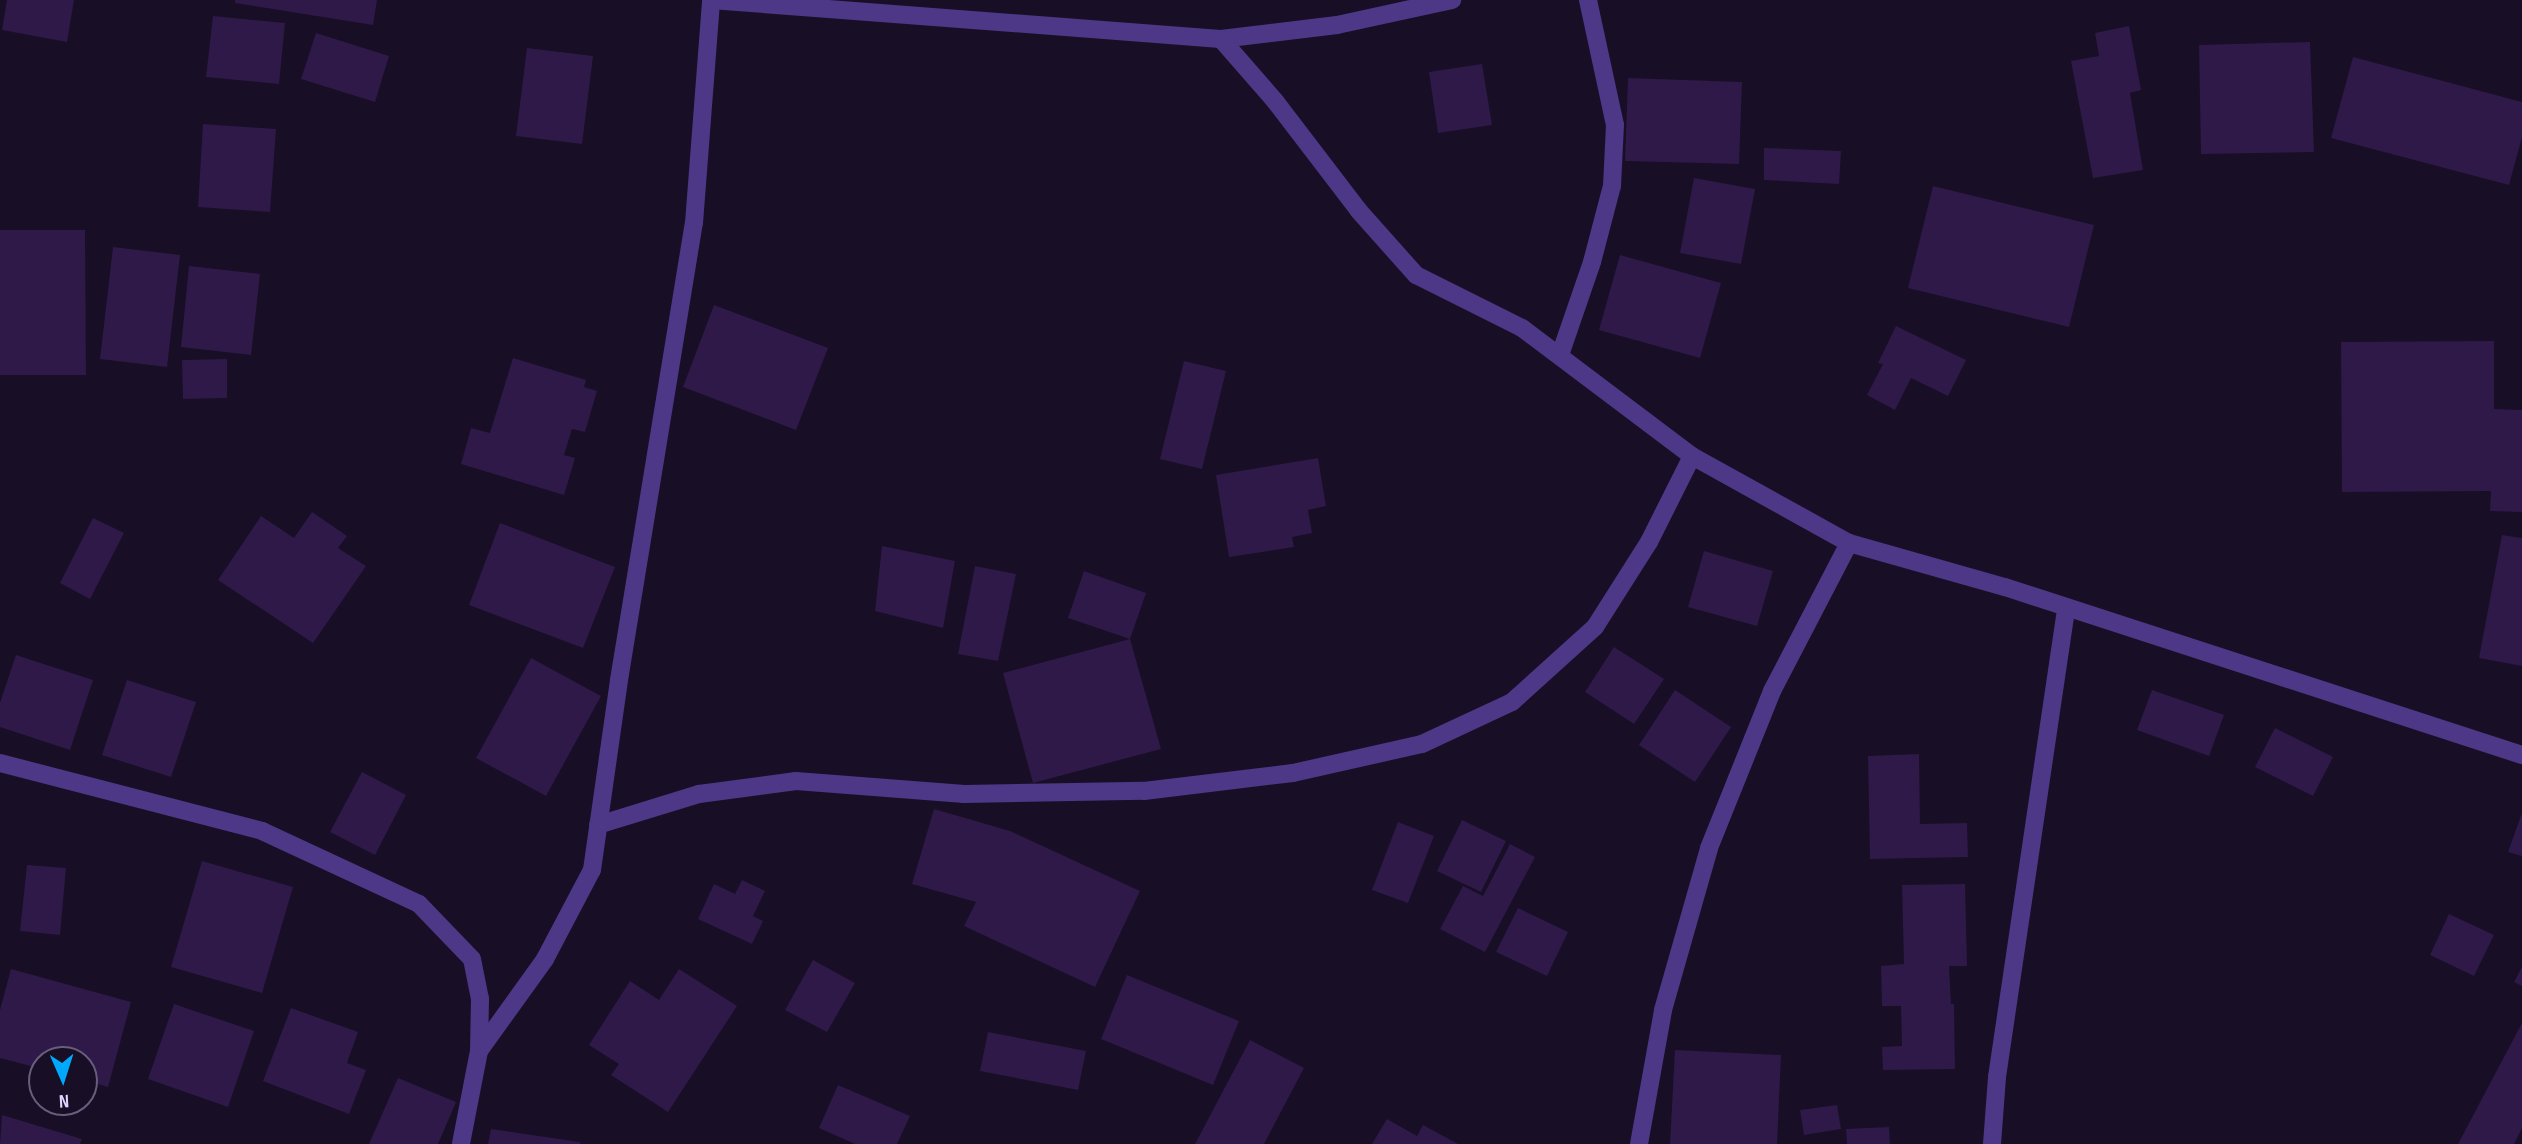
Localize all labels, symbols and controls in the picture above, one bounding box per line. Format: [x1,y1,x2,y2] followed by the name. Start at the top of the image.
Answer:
[28,1046,98,1116] north arrow
[58,1089,70,1112] text: N

